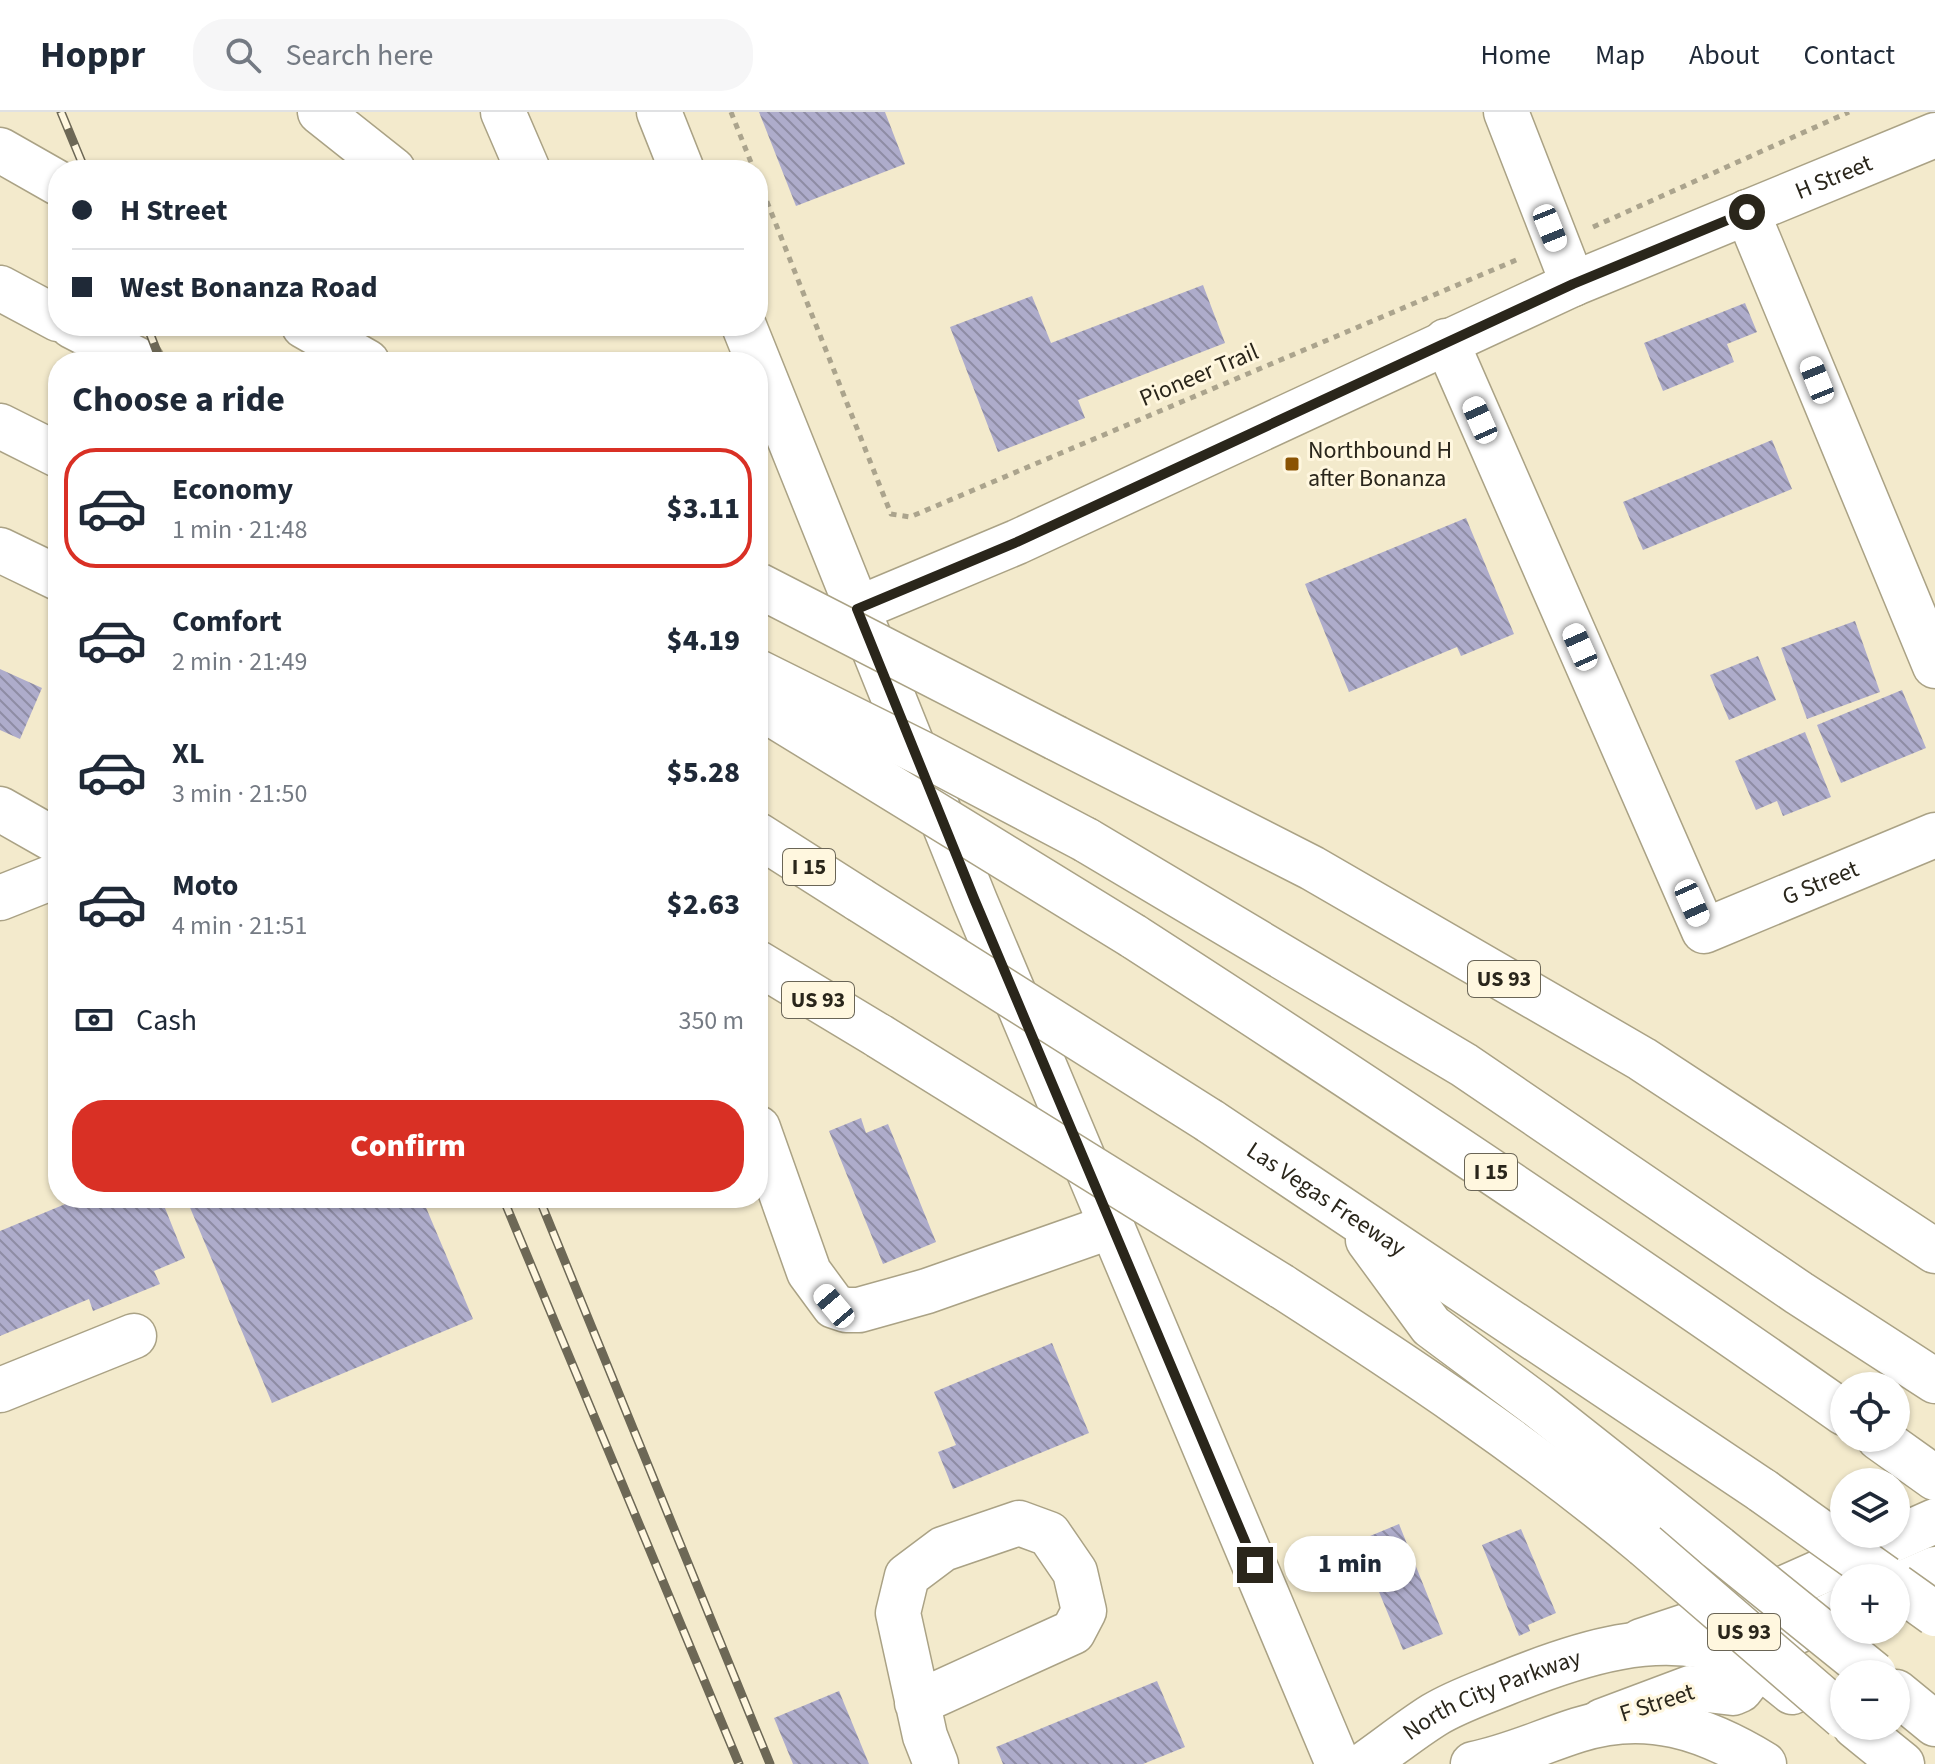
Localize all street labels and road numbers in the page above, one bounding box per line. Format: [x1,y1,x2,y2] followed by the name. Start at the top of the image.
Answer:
[1789,145,1877,208] street label: H Street
[1134,334,1264,416] street label: Pioneer Trail
[783,849,835,885] road number: I 15
[1777,851,1864,914] street label: G Street
[1468,961,1540,997] road number: US 93
[782,982,854,1018] road number: US 93
[1240,1133,1413,1265] street label: Las Vegas Freeway
[1465,1154,1517,1190] road number: I 15
[1708,1614,1780,1650] road number: US 93
[1395,1640,1585,1749] street label: North City Parkway
[1615,1674,1699,1732] street label: F Street

